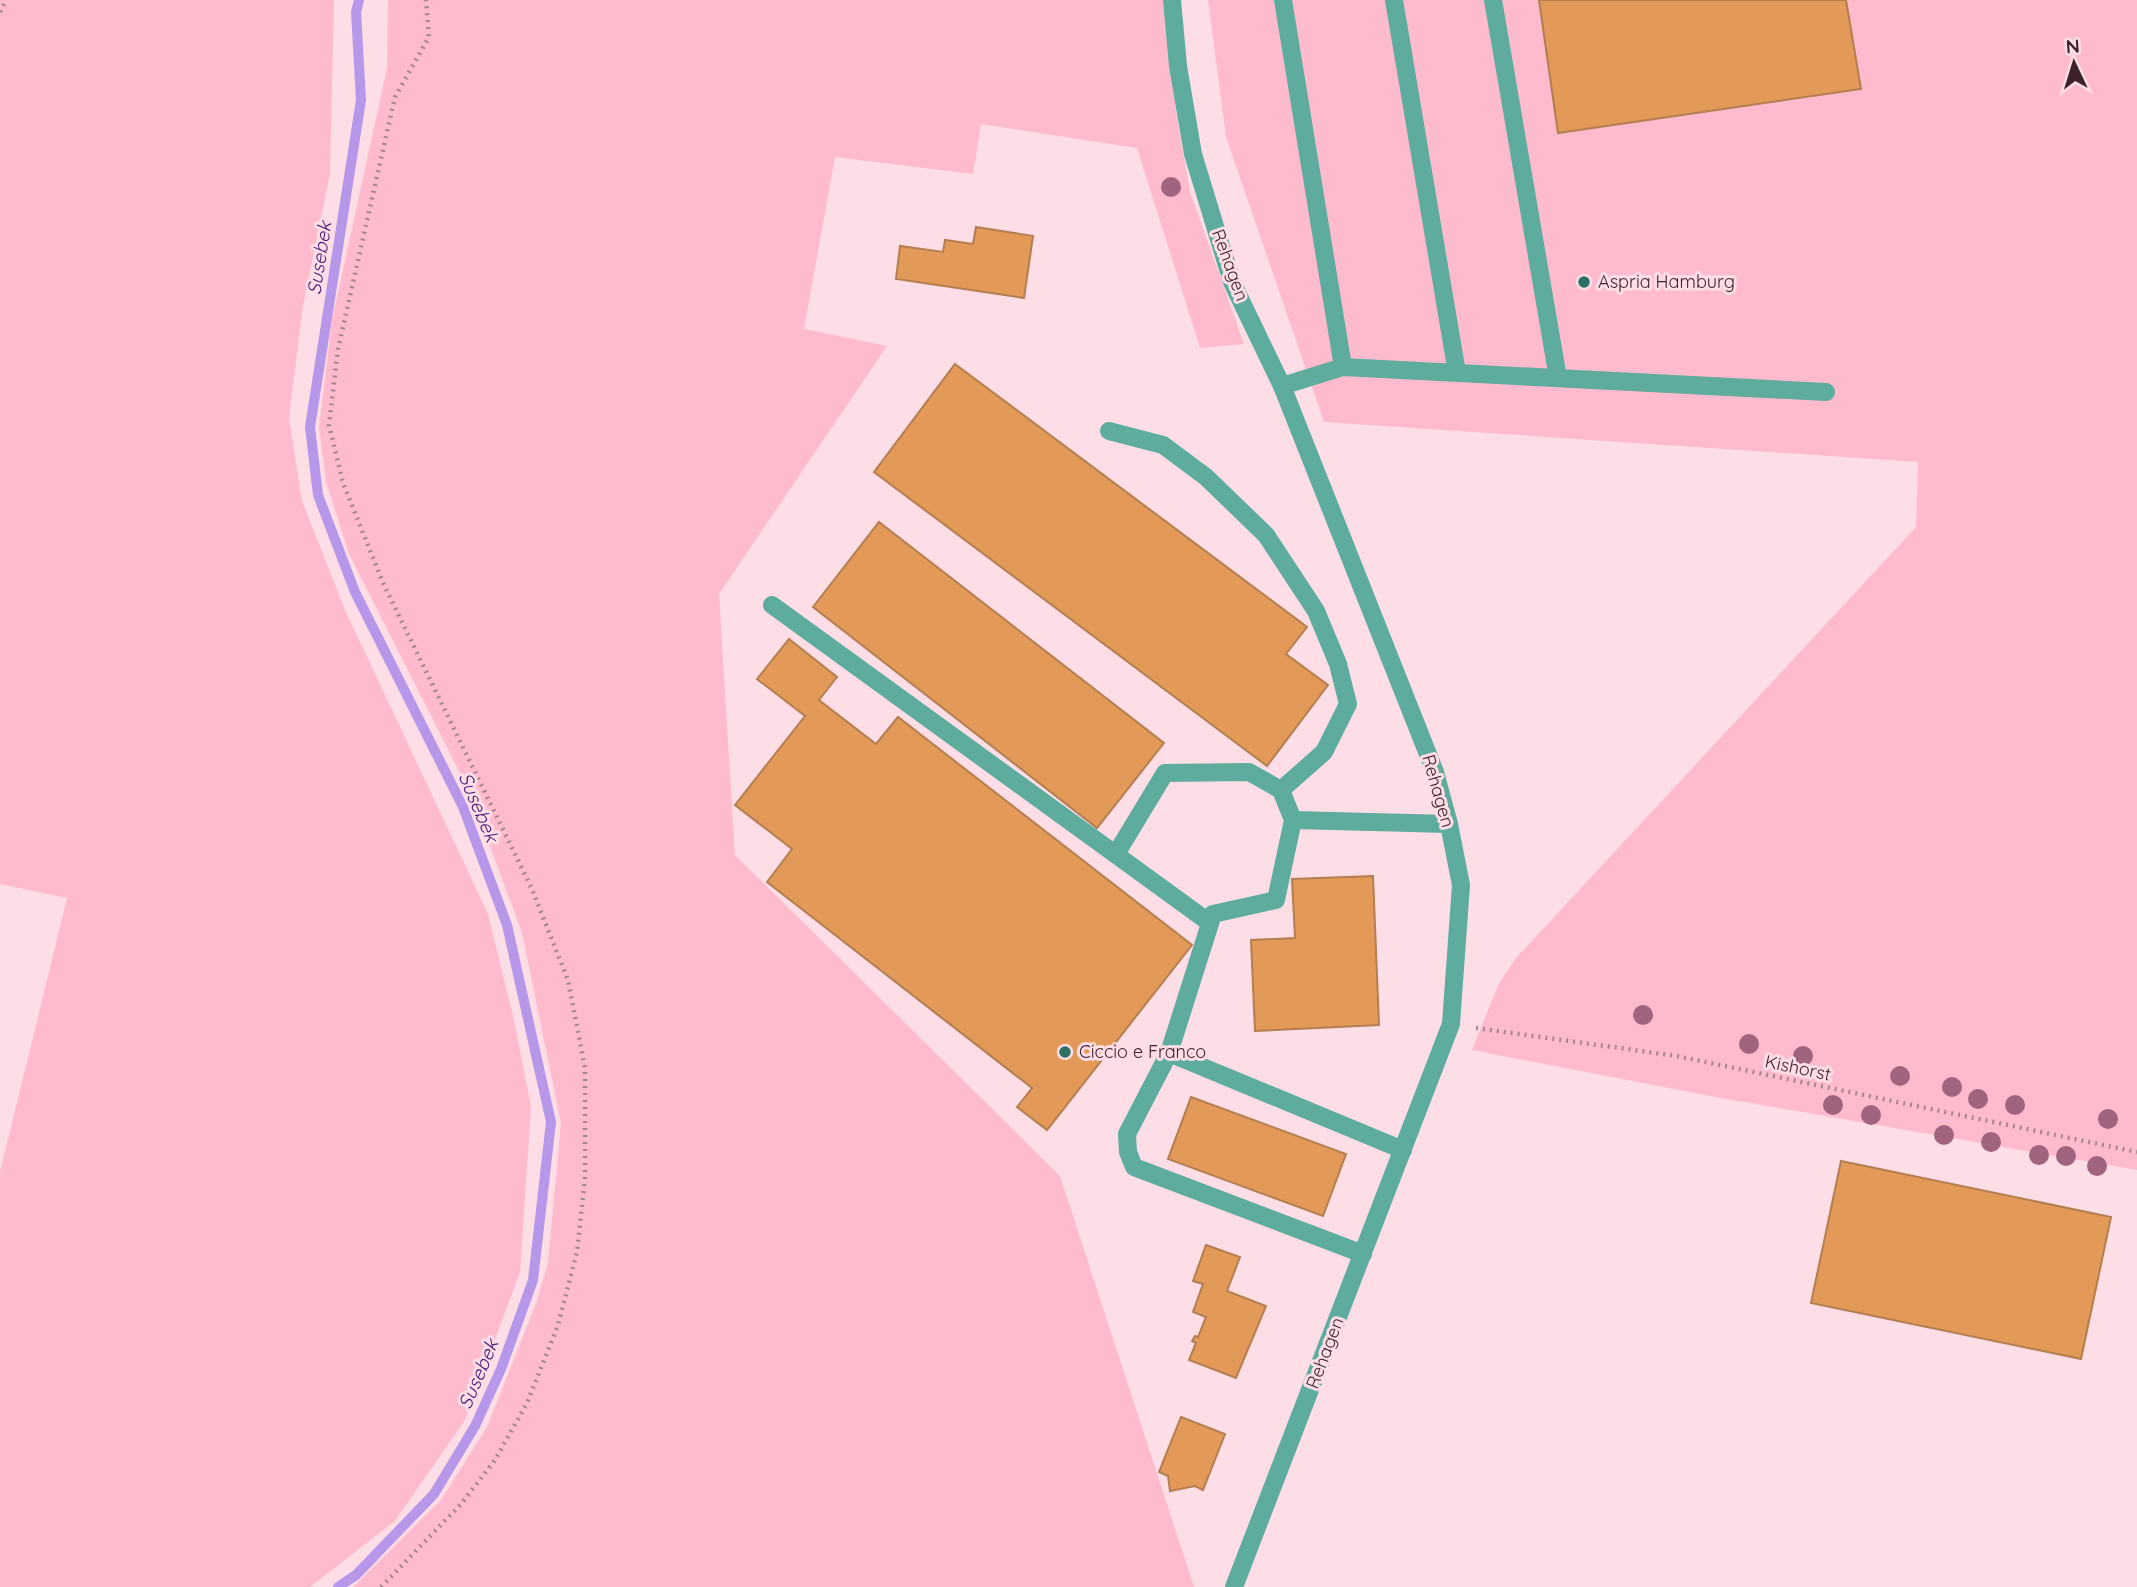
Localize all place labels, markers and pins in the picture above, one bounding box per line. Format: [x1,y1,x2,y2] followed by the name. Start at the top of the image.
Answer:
[1598,270,1735,293] place label: Aspria Hamburg
[1576,274,1592,290] marker: Aspria Hamburg
[1079,1040,1206,1063] place label: Ciccio e Franco
[1057,1044,1073,1060] marker: Ciccio e Franco

